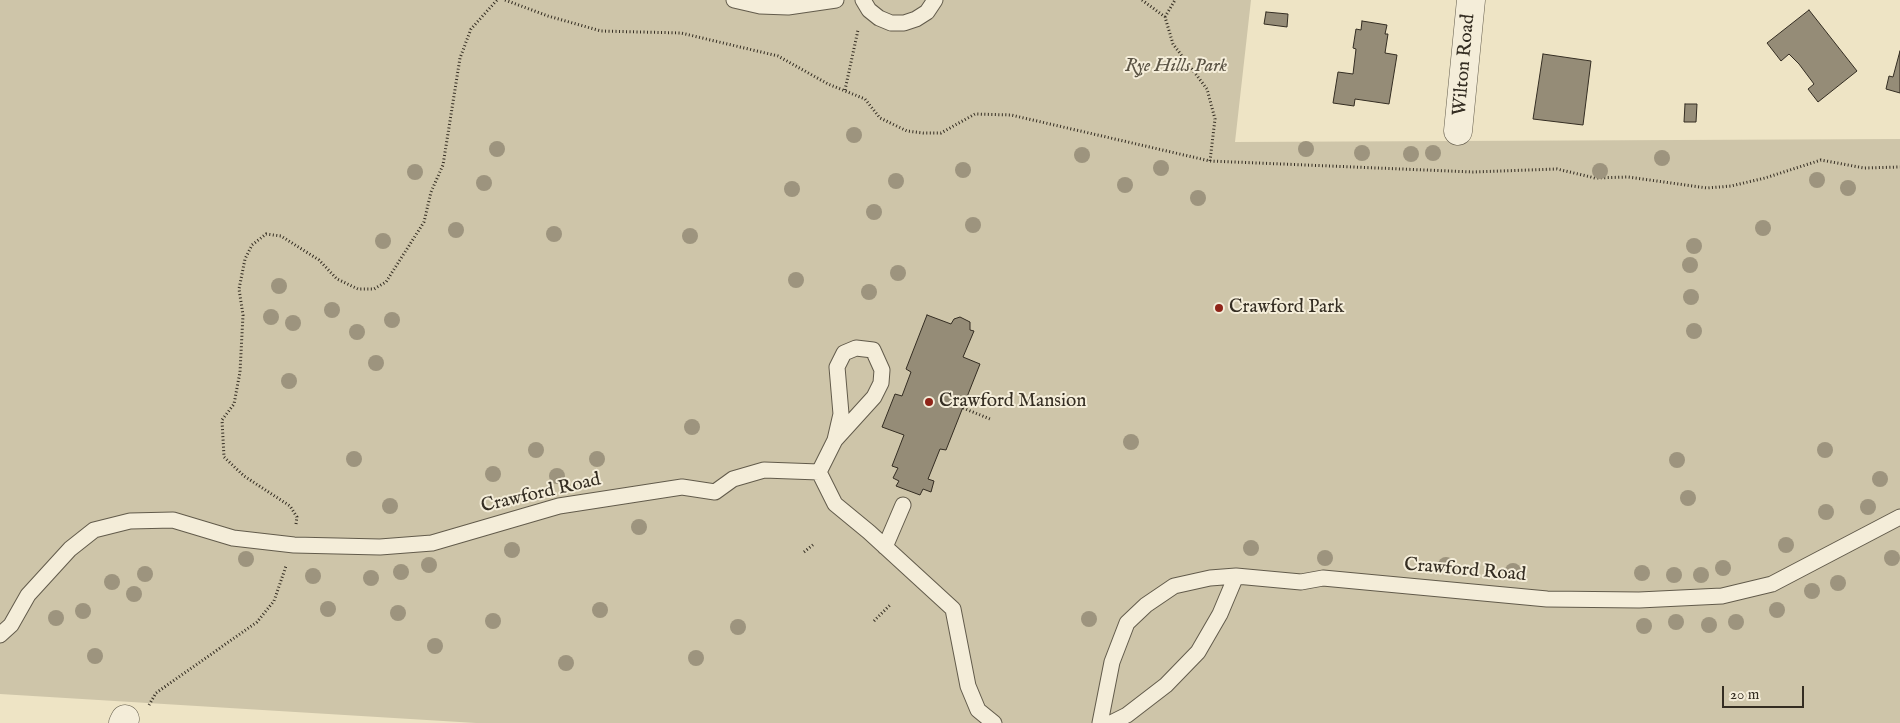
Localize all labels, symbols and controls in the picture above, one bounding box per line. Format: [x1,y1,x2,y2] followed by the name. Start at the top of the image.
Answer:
[1449,13,1481,117] street label: Wilton Road
[1125,56,1227,78] park label: Rye Hills Park
[1229,297,1344,319] place label: Crawford Park
[1213,302,1225,314] marker: Crawford Park
[939,391,1086,413] place label: Crawford Mansion
[923,396,935,408] marker: Crawford Mansion
[479,469,603,519] street label: Crawford Road
[1403,554,1527,588] street label: Crawford Road
[1725,676,1808,708] scale bar
[1730,685,1759,704] text: 20 m

